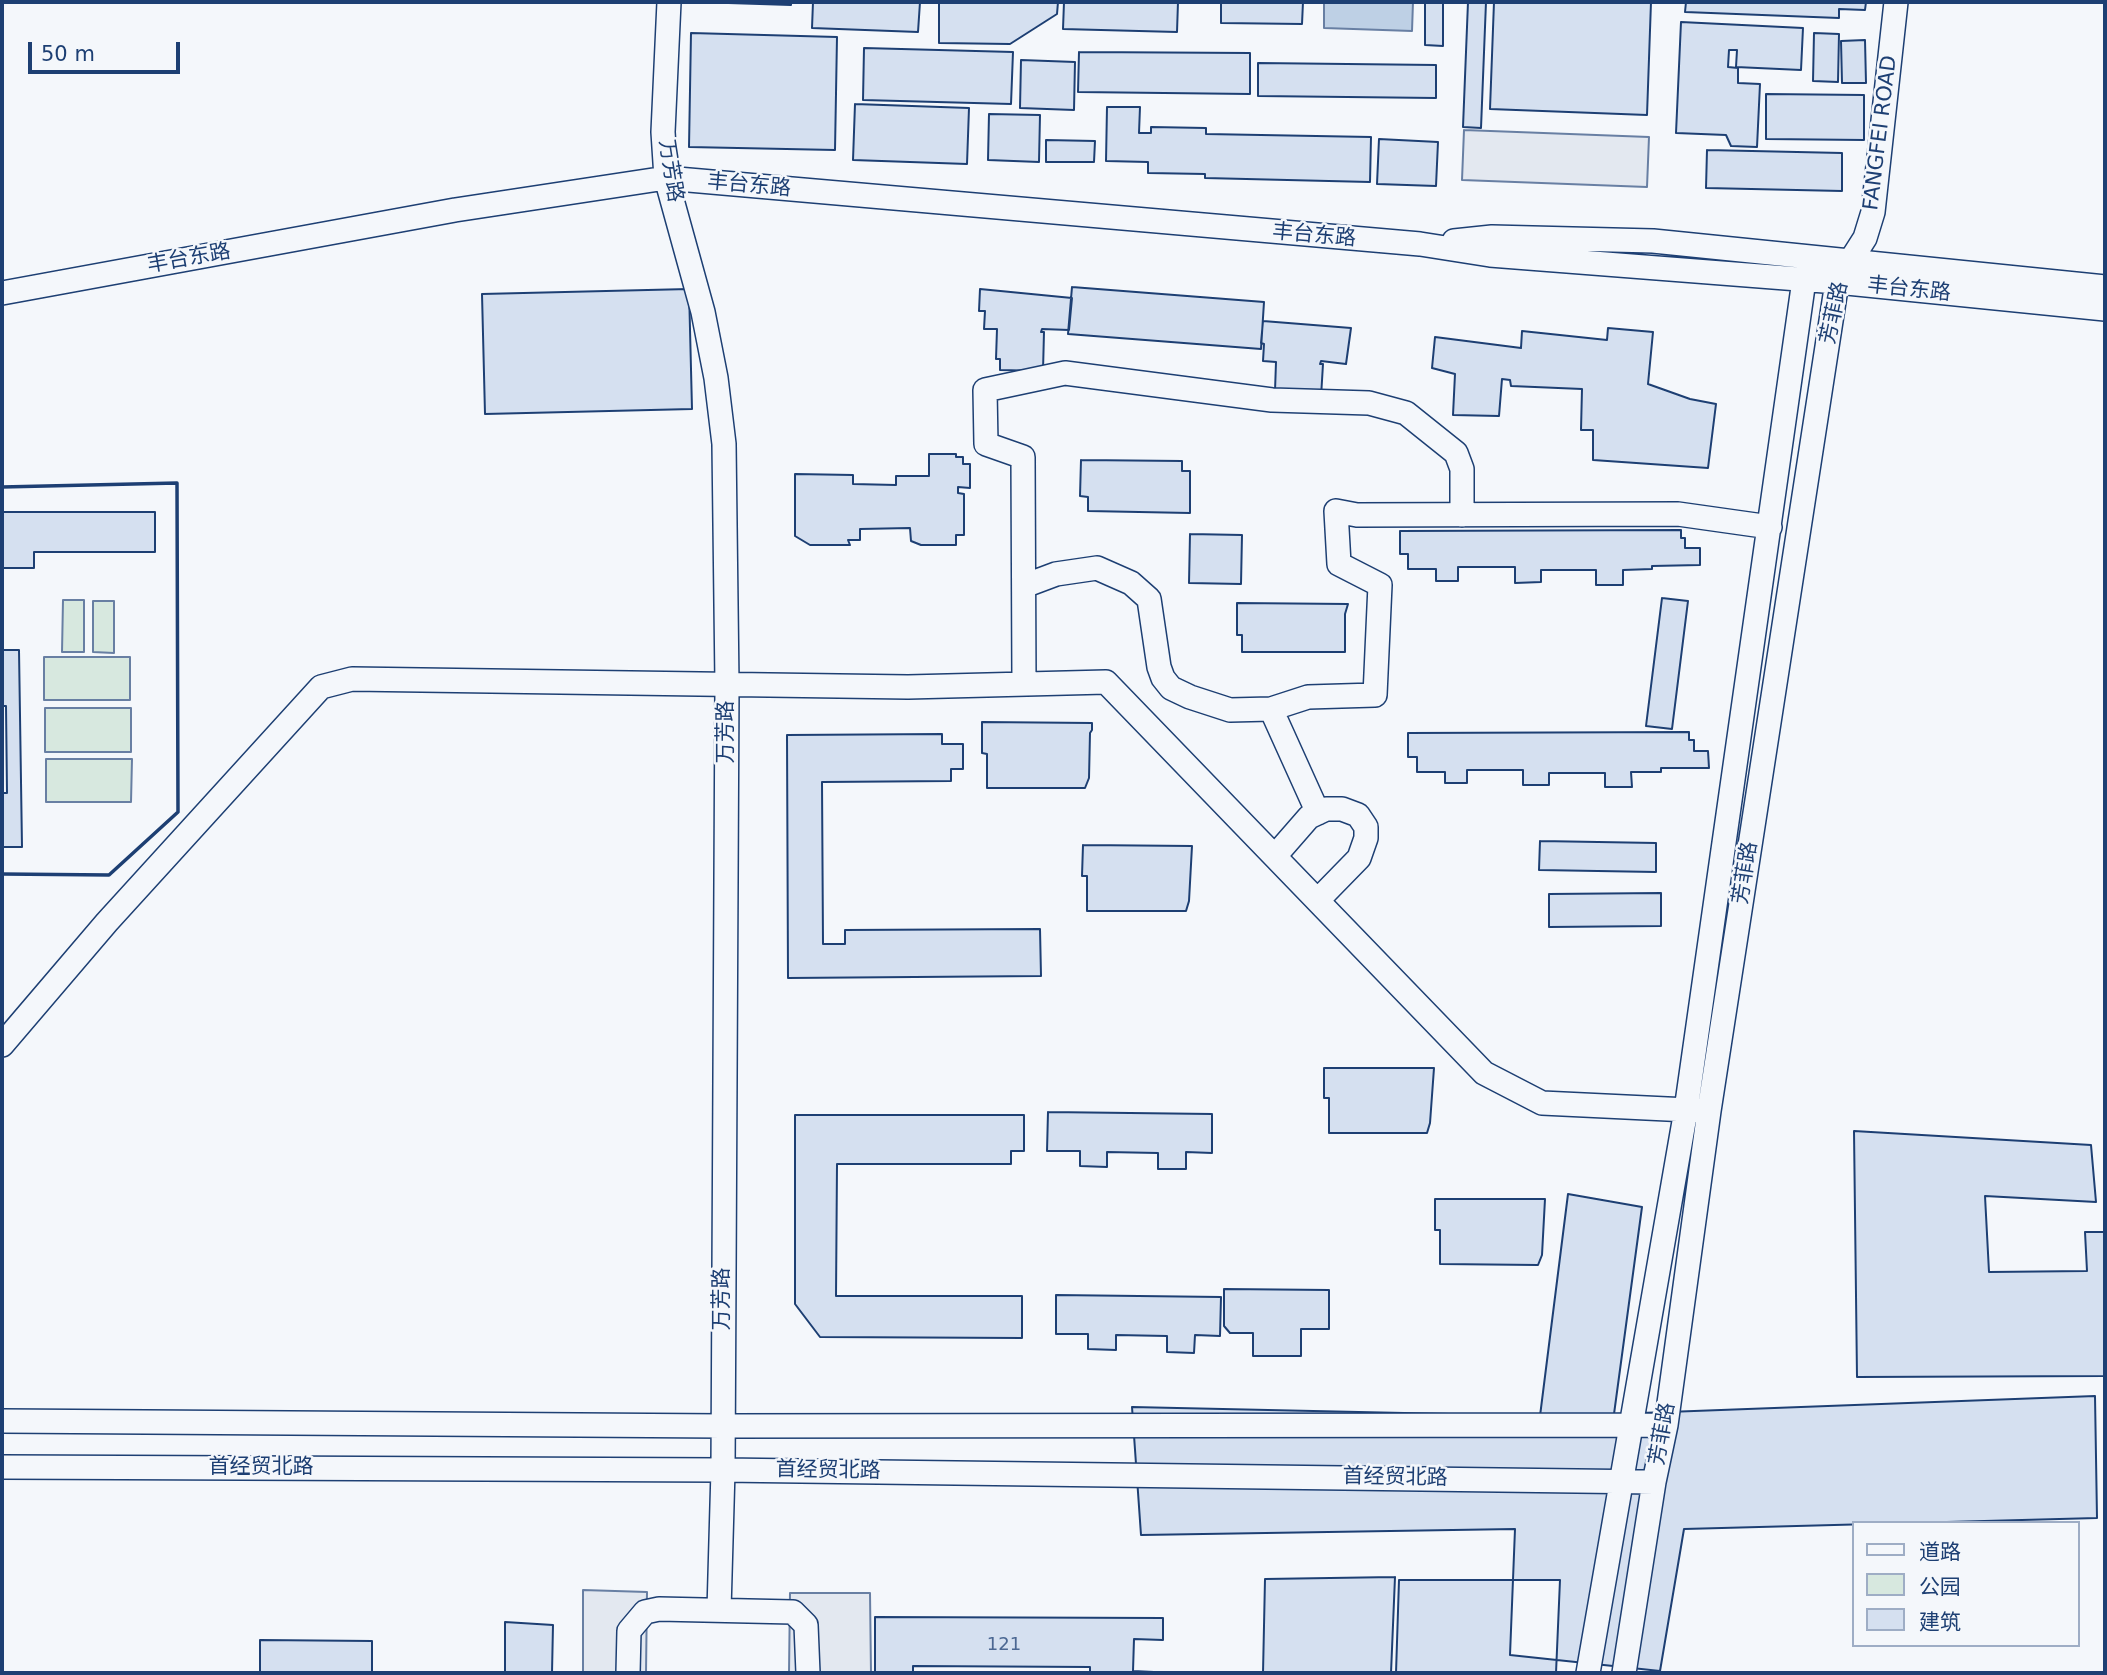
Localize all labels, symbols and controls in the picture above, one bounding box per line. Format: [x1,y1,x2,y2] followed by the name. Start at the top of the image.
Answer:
[32,28,184,72] scale bar
[41,42,95,66] text: 50 m
[1859,54,1903,212] street label: FANGFEI ROAD
[653,138,687,204] street label: 万芳路
[706,170,792,202] street label: 丰台东路
[1271,220,1357,252] street label: 丰台东路
[145,239,233,279] street label: 丰台东路
[1866,273,1952,307] street label: 丰台东路
[1816,280,1854,346] street label: 芳菲路
[714,701,740,763] street label: 万芳路
[1729,840,1763,906] street label: 芳菲路
[710,1268,736,1330] street label: 万芳路
[1645,1401,1681,1467] street label: 芳菲路
[209,1455,313,1481] street label: 首经贸北路
[775,1457,881,1485] street label: 首经贸北路
[1342,1464,1448,1492] street label: 首经贸北路
[1852,1521,2079,1647] legend
[1919,1540,1961,1564] text: 道路
[1919,1575,1961,1599] text: 公园
[1919,1610,1961,1634] text: 建筑
[987,1634,1021,1656] house number: 121

